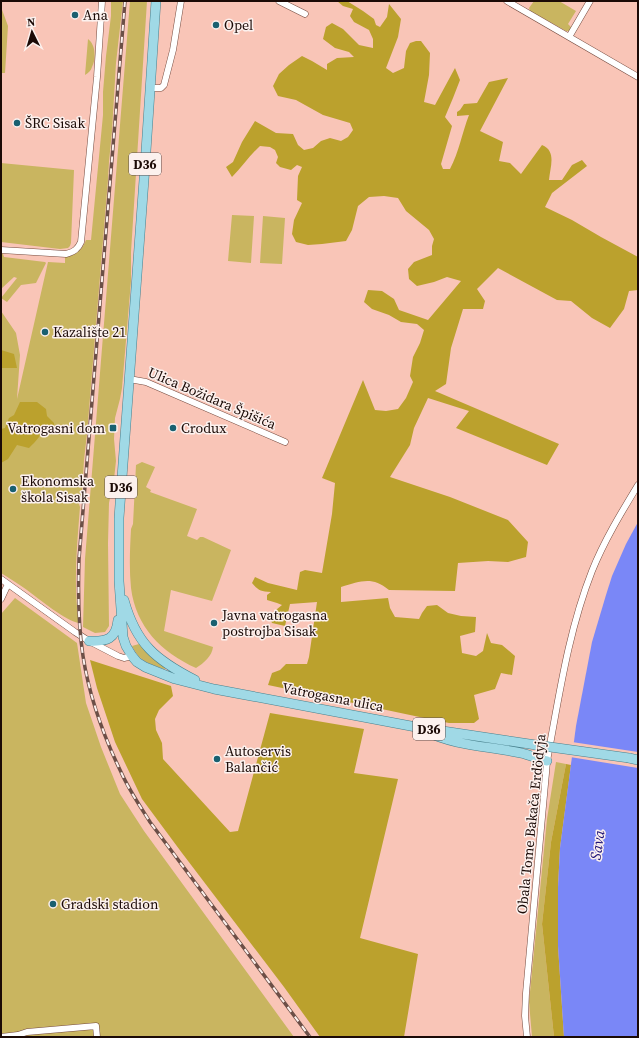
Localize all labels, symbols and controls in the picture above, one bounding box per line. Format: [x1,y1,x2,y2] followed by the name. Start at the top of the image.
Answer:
[83,5,109,25] place label: Ana
[70,10,80,20] marker: Ana
[12,12,52,52] north arrow
[27,15,36,30] text: N
[224,15,253,35] place label: Opel
[211,20,221,30] marker: Opel
[25,113,85,133] place label: ŠRC Sisak
[12,118,22,128] marker: ŠRC Sisak
[129,153,161,175] road number: D36
[53,322,126,342] place label: Kazalište 21
[40,327,50,337] marker: Kazalište 21
[145,362,280,434] street label: Ulica Božidara Špišića
[7,418,105,438] place label: Vatrogasni dom
[181,418,227,438] place label: Crodux
[108,423,118,433] marker: Vatrogasni dom
[168,423,178,433] marker: Crodux
[21,471,95,507] place label: Ekonomska škola Sisak
[105,476,137,498] road number: D36
[8,484,18,494] marker: Ekonomska škola Sisak
[221,605,328,641] place label: Javna vatrogasna postrojba Sisak
[209,618,219,628] marker: Javna vatrogasna postrojba Sisak
[281,677,386,717] street label: Vatrogasna ulica
[413,718,445,740] road number: D36
[512,732,551,915] street label: Obala Tome Bakača Erdödyja
[225,741,291,777] place label: Autoservis Balančić
[212,754,222,764] marker: Autoservis Balančić
[585,829,609,861] water label: Sava
[61,894,159,914] place label: Gradski stadion
[48,899,58,909] marker: Gradski stadion

